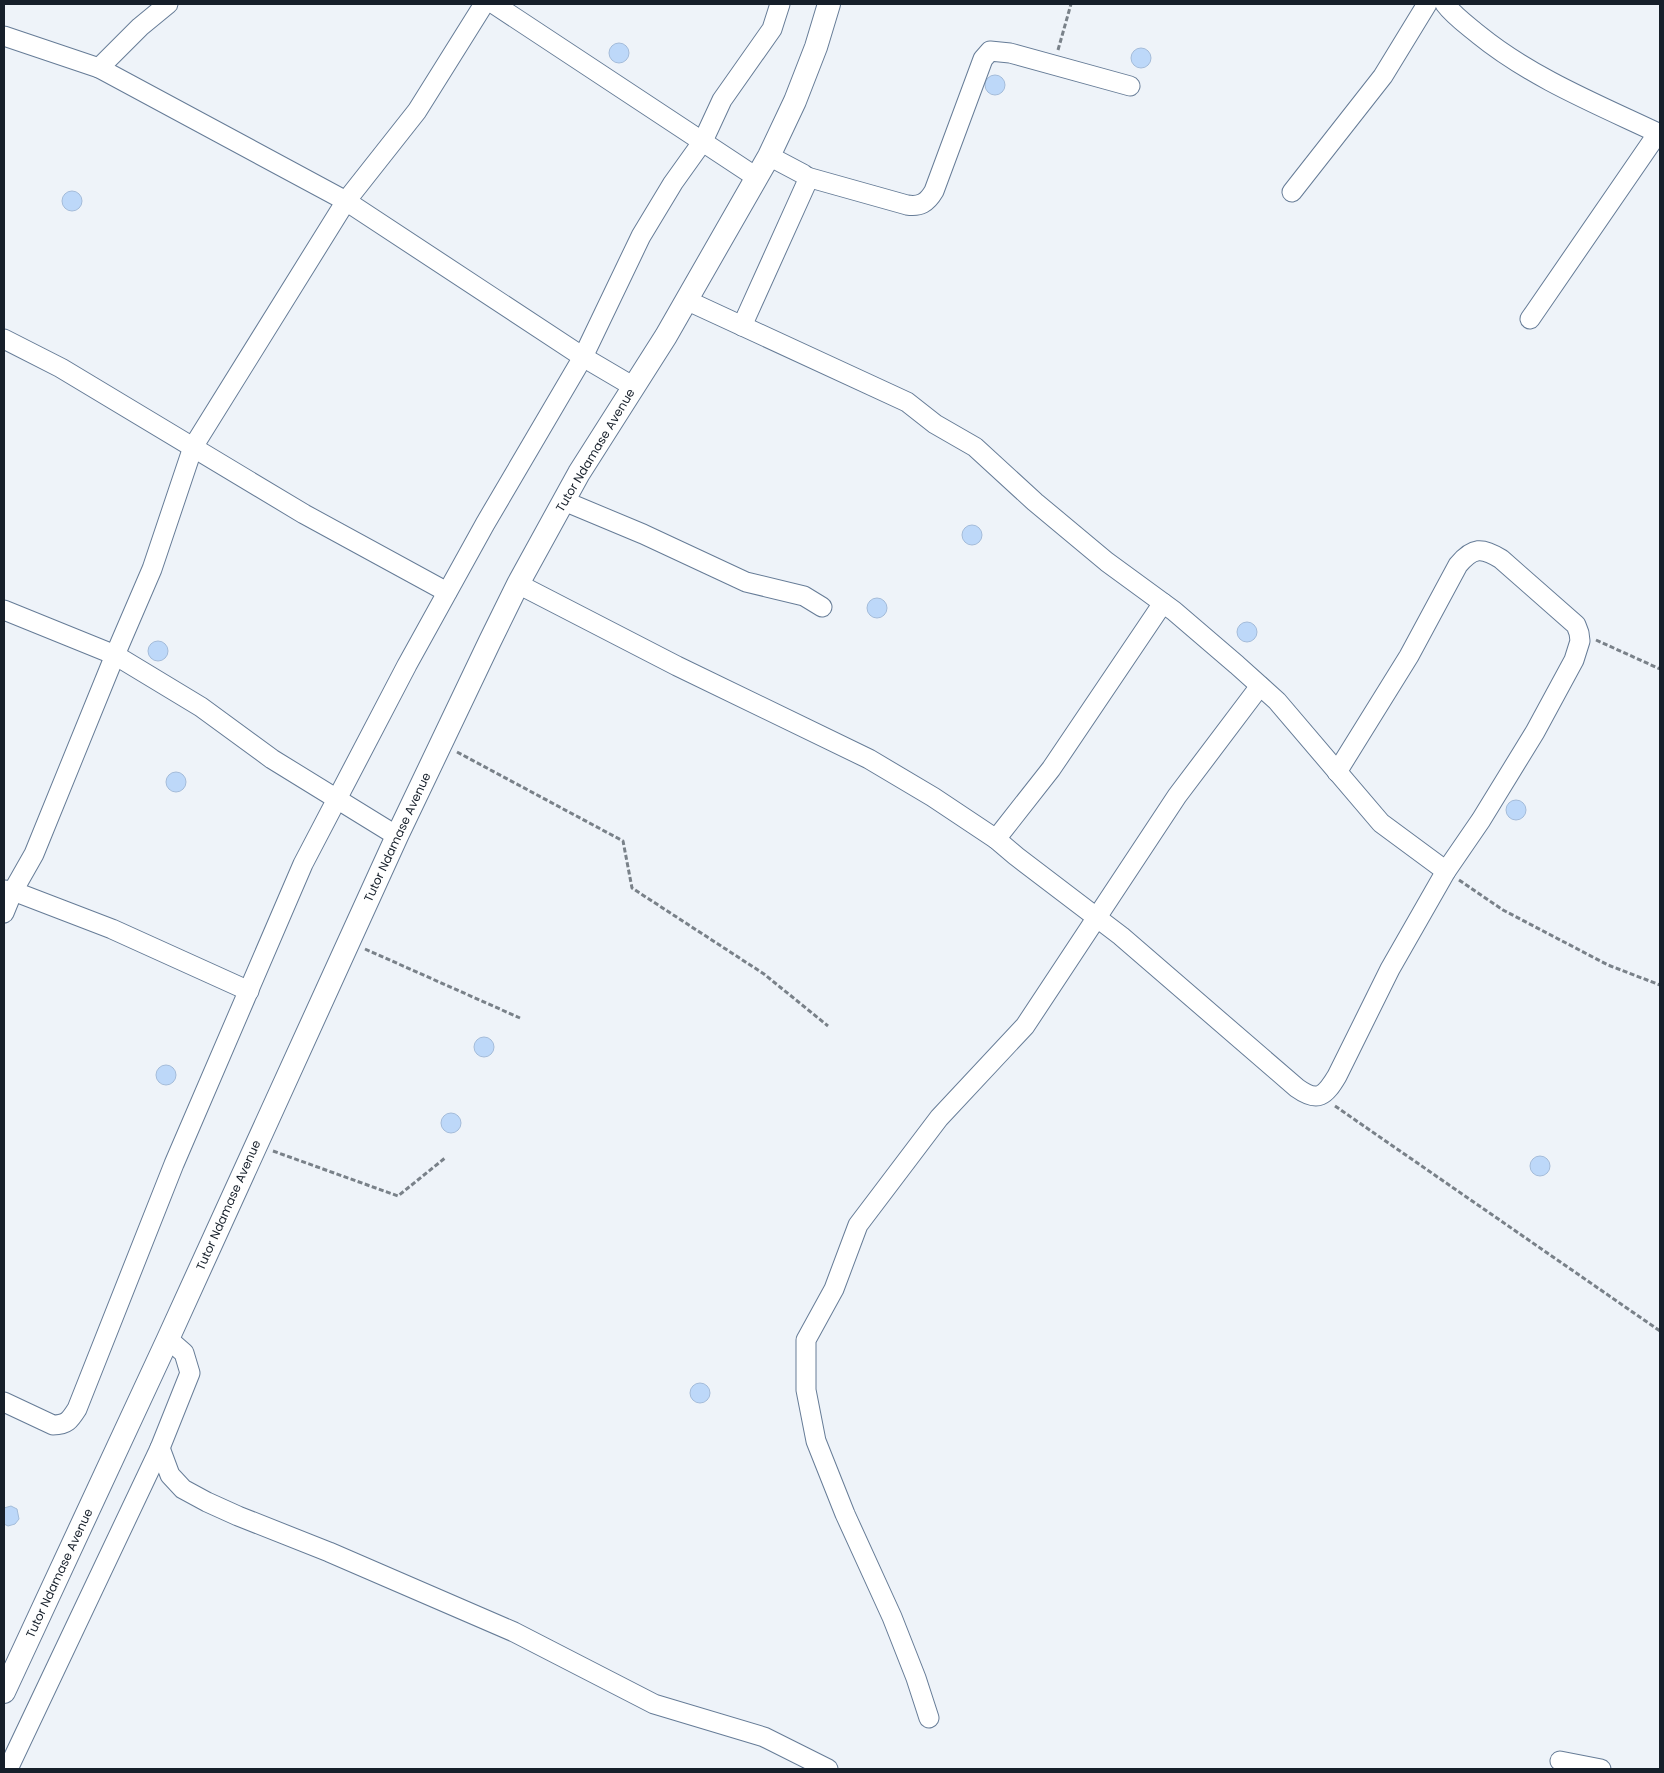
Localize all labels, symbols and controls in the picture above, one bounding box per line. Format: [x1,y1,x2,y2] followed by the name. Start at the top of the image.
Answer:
[551,385,639,515] street label: Tutor Ndamase Avenue
[359,770,435,904] street label: Tutor Ndamase Avenue
[192,1137,264,1273] street label: Tutor Ndamase Avenue
[21,1506,97,1640] street label: Tutor Ndamase Avenue

